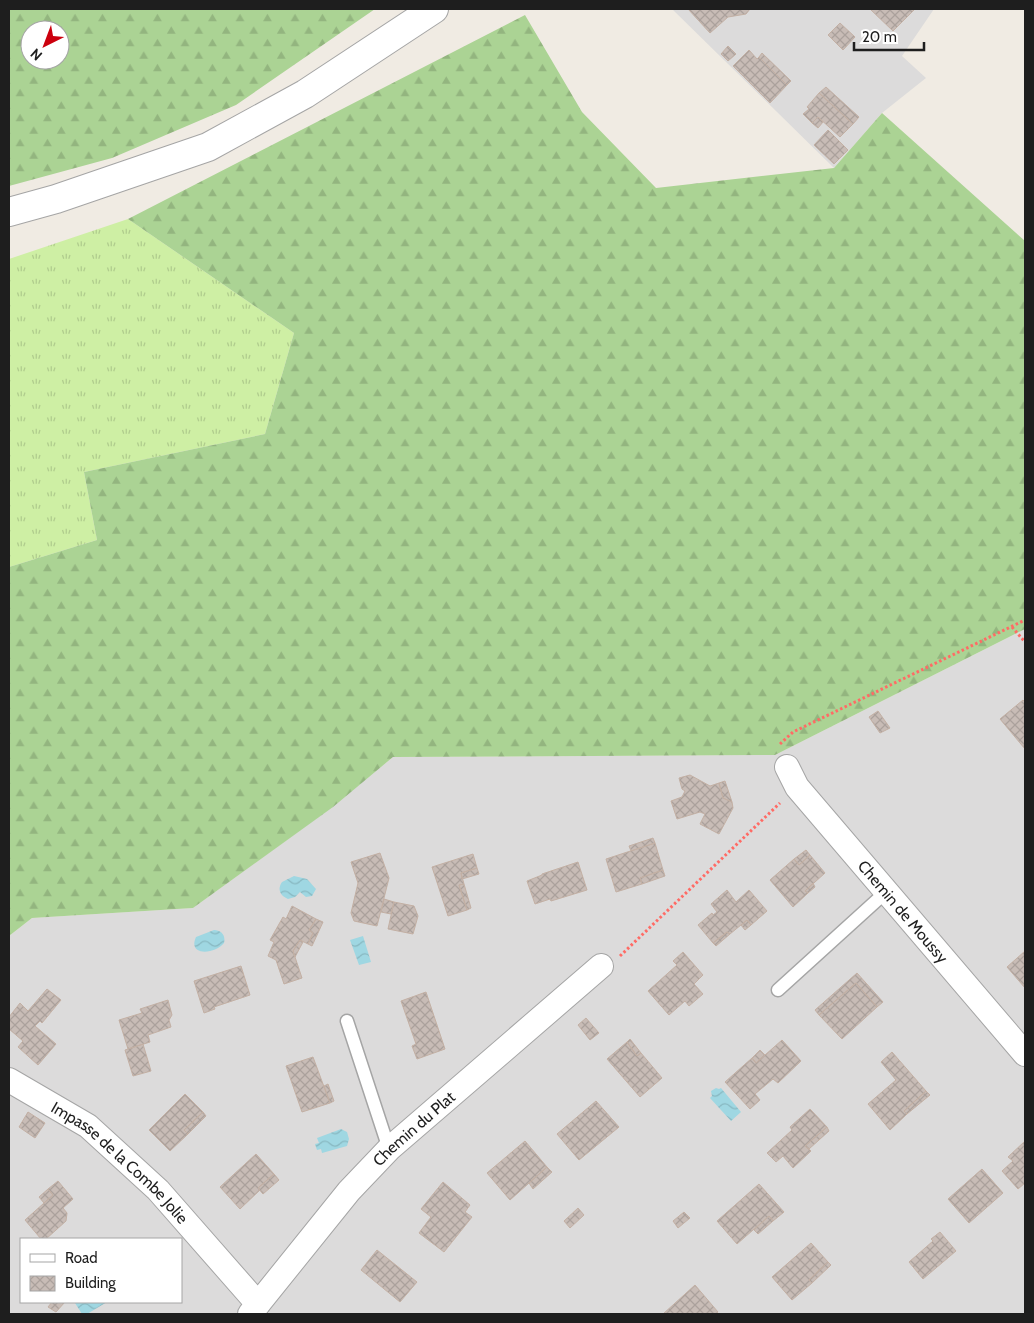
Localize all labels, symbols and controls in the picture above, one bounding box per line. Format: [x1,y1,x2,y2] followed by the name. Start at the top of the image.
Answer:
[20,20,70,70] north arrow
[854,20,924,52] scale bar
[862,28,897,46] text: 20 m
[27,45,46,65] text: N
[854,856,952,967] street label: Chemin de Moussy
[369,1087,459,1170] street label: Chemin du Plat
[48,1097,192,1227] street label: Impasse de la Combe Jolie
[20,1238,182,1303] legend
[65,1249,98,1267] text: Road
[65,1274,116,1292] text: Building

